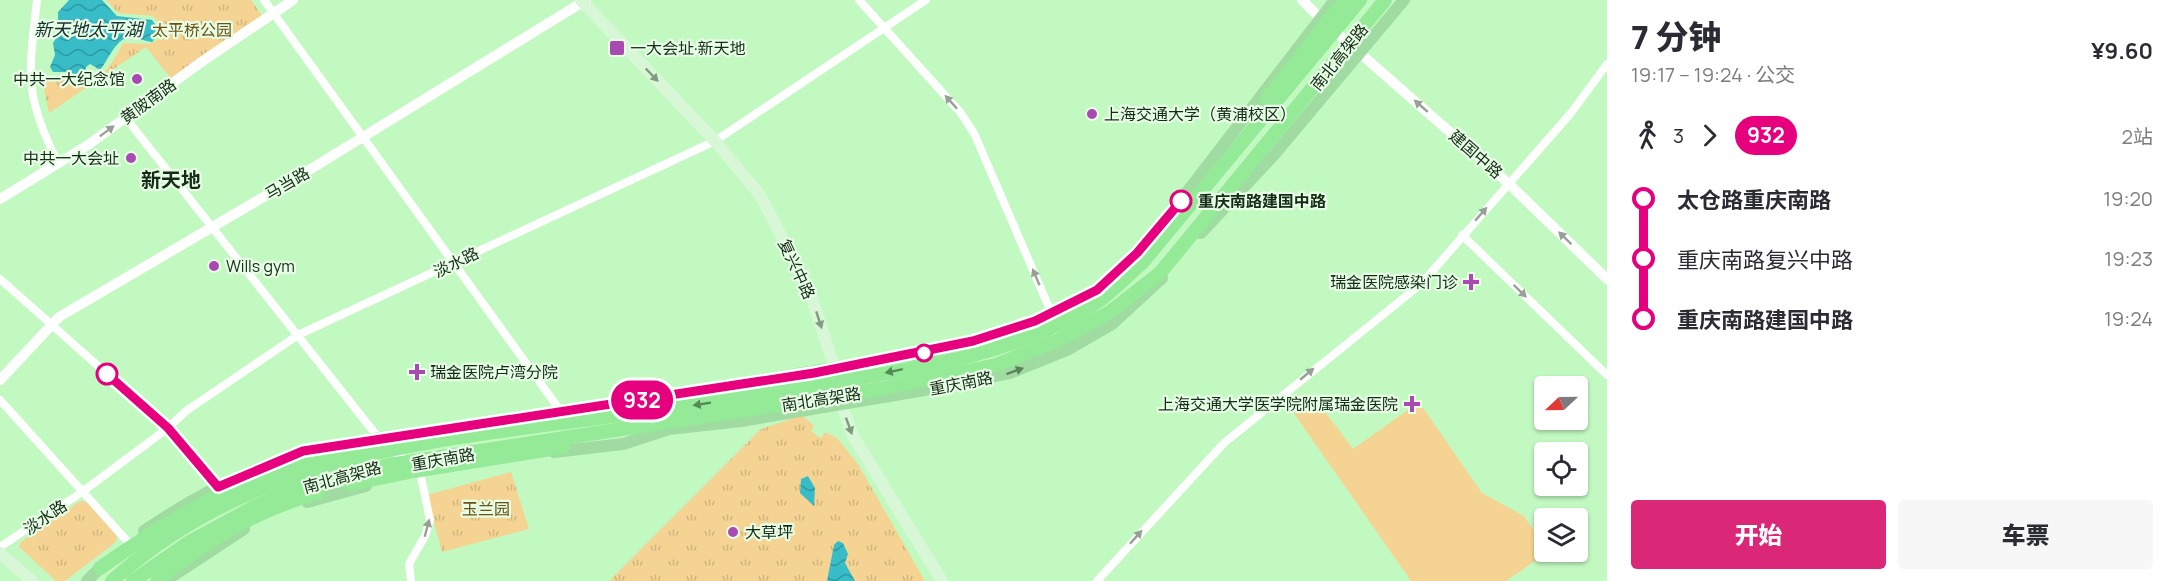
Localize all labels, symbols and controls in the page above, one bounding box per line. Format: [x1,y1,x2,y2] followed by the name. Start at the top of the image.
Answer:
[1631,14,1722,59] text: 7 分钟
[34,17,145,41] water label: 新天地太平湖
[152,19,232,41] park label: 太平桥公园
[1305,19,1373,95] street label: 南北高架路
[2091,36,2153,66] text: ¥9.60
[630,37,746,59] place label: 一大会址·新天地
[608,39,626,57] marker: 一大会址·新天地
[1631,61,1795,88] text: 19:17 – 19:24 · 公交
[645,67,659,81] one-way arrow
[13,68,125,90] place label: 中共一大纪念馆
[130,72,144,86] marker: 中共一大纪念馆
[116,73,180,129] street label: 黄陂南路
[945,95,958,110] one-way arrow
[1414,99,1429,113] one-way arrow
[1104,103,1296,125] place label: 上海交通大学（黄浦校区）
[1085,107,1099,121] marker: 上海交通大学（黄浦校区）
[1631,119,1664,152] icon: walk
[1693,119,1726,152] icon: forward
[1747,121,1785,149] text: 932
[1673,122,1684,149] text: 3
[2122,123,2153,150] text: 2站
[98,125,114,137] one-way arrow
[1445,125,1507,183] street label: 建国中路
[23,147,119,169] place label: 中共一大会址
[124,151,138,165] marker: 中共一大会址
[261,161,313,205] street label: 马当路
[141,166,201,193] district label: 新天地
[1677,185,1831,215] text: 太仓路重庆南路
[2103,185,2153,212] text: 19:20
[1170,190,1192,212] marker: 重庆南路建国中路
[1198,190,1326,212] place label: 重庆南路建国中路
[1474,207,1487,222] one-way arrow
[1559,231,1573,245] one-way arrow
[774,235,820,303] street label: 复兴中路
[430,242,482,282] street label: 淡水路
[1677,245,1853,275] text: 重庆南路复兴中路
[2104,245,2153,272] text: 19:23
[226,255,295,277] place label: Wills gym
[207,259,221,273] marker: Wills gym
[1031,267,1041,285] one-way arrow
[1330,271,1458,293] place label: 瑞金医院感染门诊
[1462,273,1480,291] marker: 瑞金医院感染门诊
[1512,283,1526,297] one-way arrow
[1677,305,1853,335] text: 重庆南路建国中路
[2104,305,2153,332] text: 19:24
[815,311,824,329] one-way arrow
[915,344,933,362] unlabelled marker
[430,361,558,383] place label: 瑞金医院卢湾分院
[96,363,118,385] unlabelled marker
[408,363,426,381] marker: 瑞金医院卢湾分院
[1006,365,1024,375] one-way arrow
[927,366,995,400] street label: 重庆南路
[885,367,903,377] one-way arrow
[1299,368,1314,381] one-way arrow
[1534,376,1588,430] north arrow
[1534,376,1588,562] map controls
[608,380,676,420] line badge: 932
[780,382,862,416] street label: 南北高架路
[623,386,661,414] text: 932
[1158,393,1398,415] place label: 上海交通大学医学院附属瑞金医院
[1403,395,1421,413] marker: 上海交通大学医学院附属瑞金医院
[692,400,711,409] one-way arrow
[844,417,854,435] one-way arrow
[1534,442,1588,496] button: locate
[410,443,476,475] street label: 重庆南路
[301,456,383,498] street label: 南北高架路
[19,494,71,540] street label: 淡水路
[462,498,510,520] park label: 玉兰园
[1631,500,1886,569] button: 开始
[1898,500,2153,569] button: 车票
[1534,508,1588,562] button: layers
[423,519,432,537] one-way arrow
[745,521,793,543] place label: 大草坪
[726,525,740,539] marker: 大草坪
[1129,530,1143,545] one-way arrow

